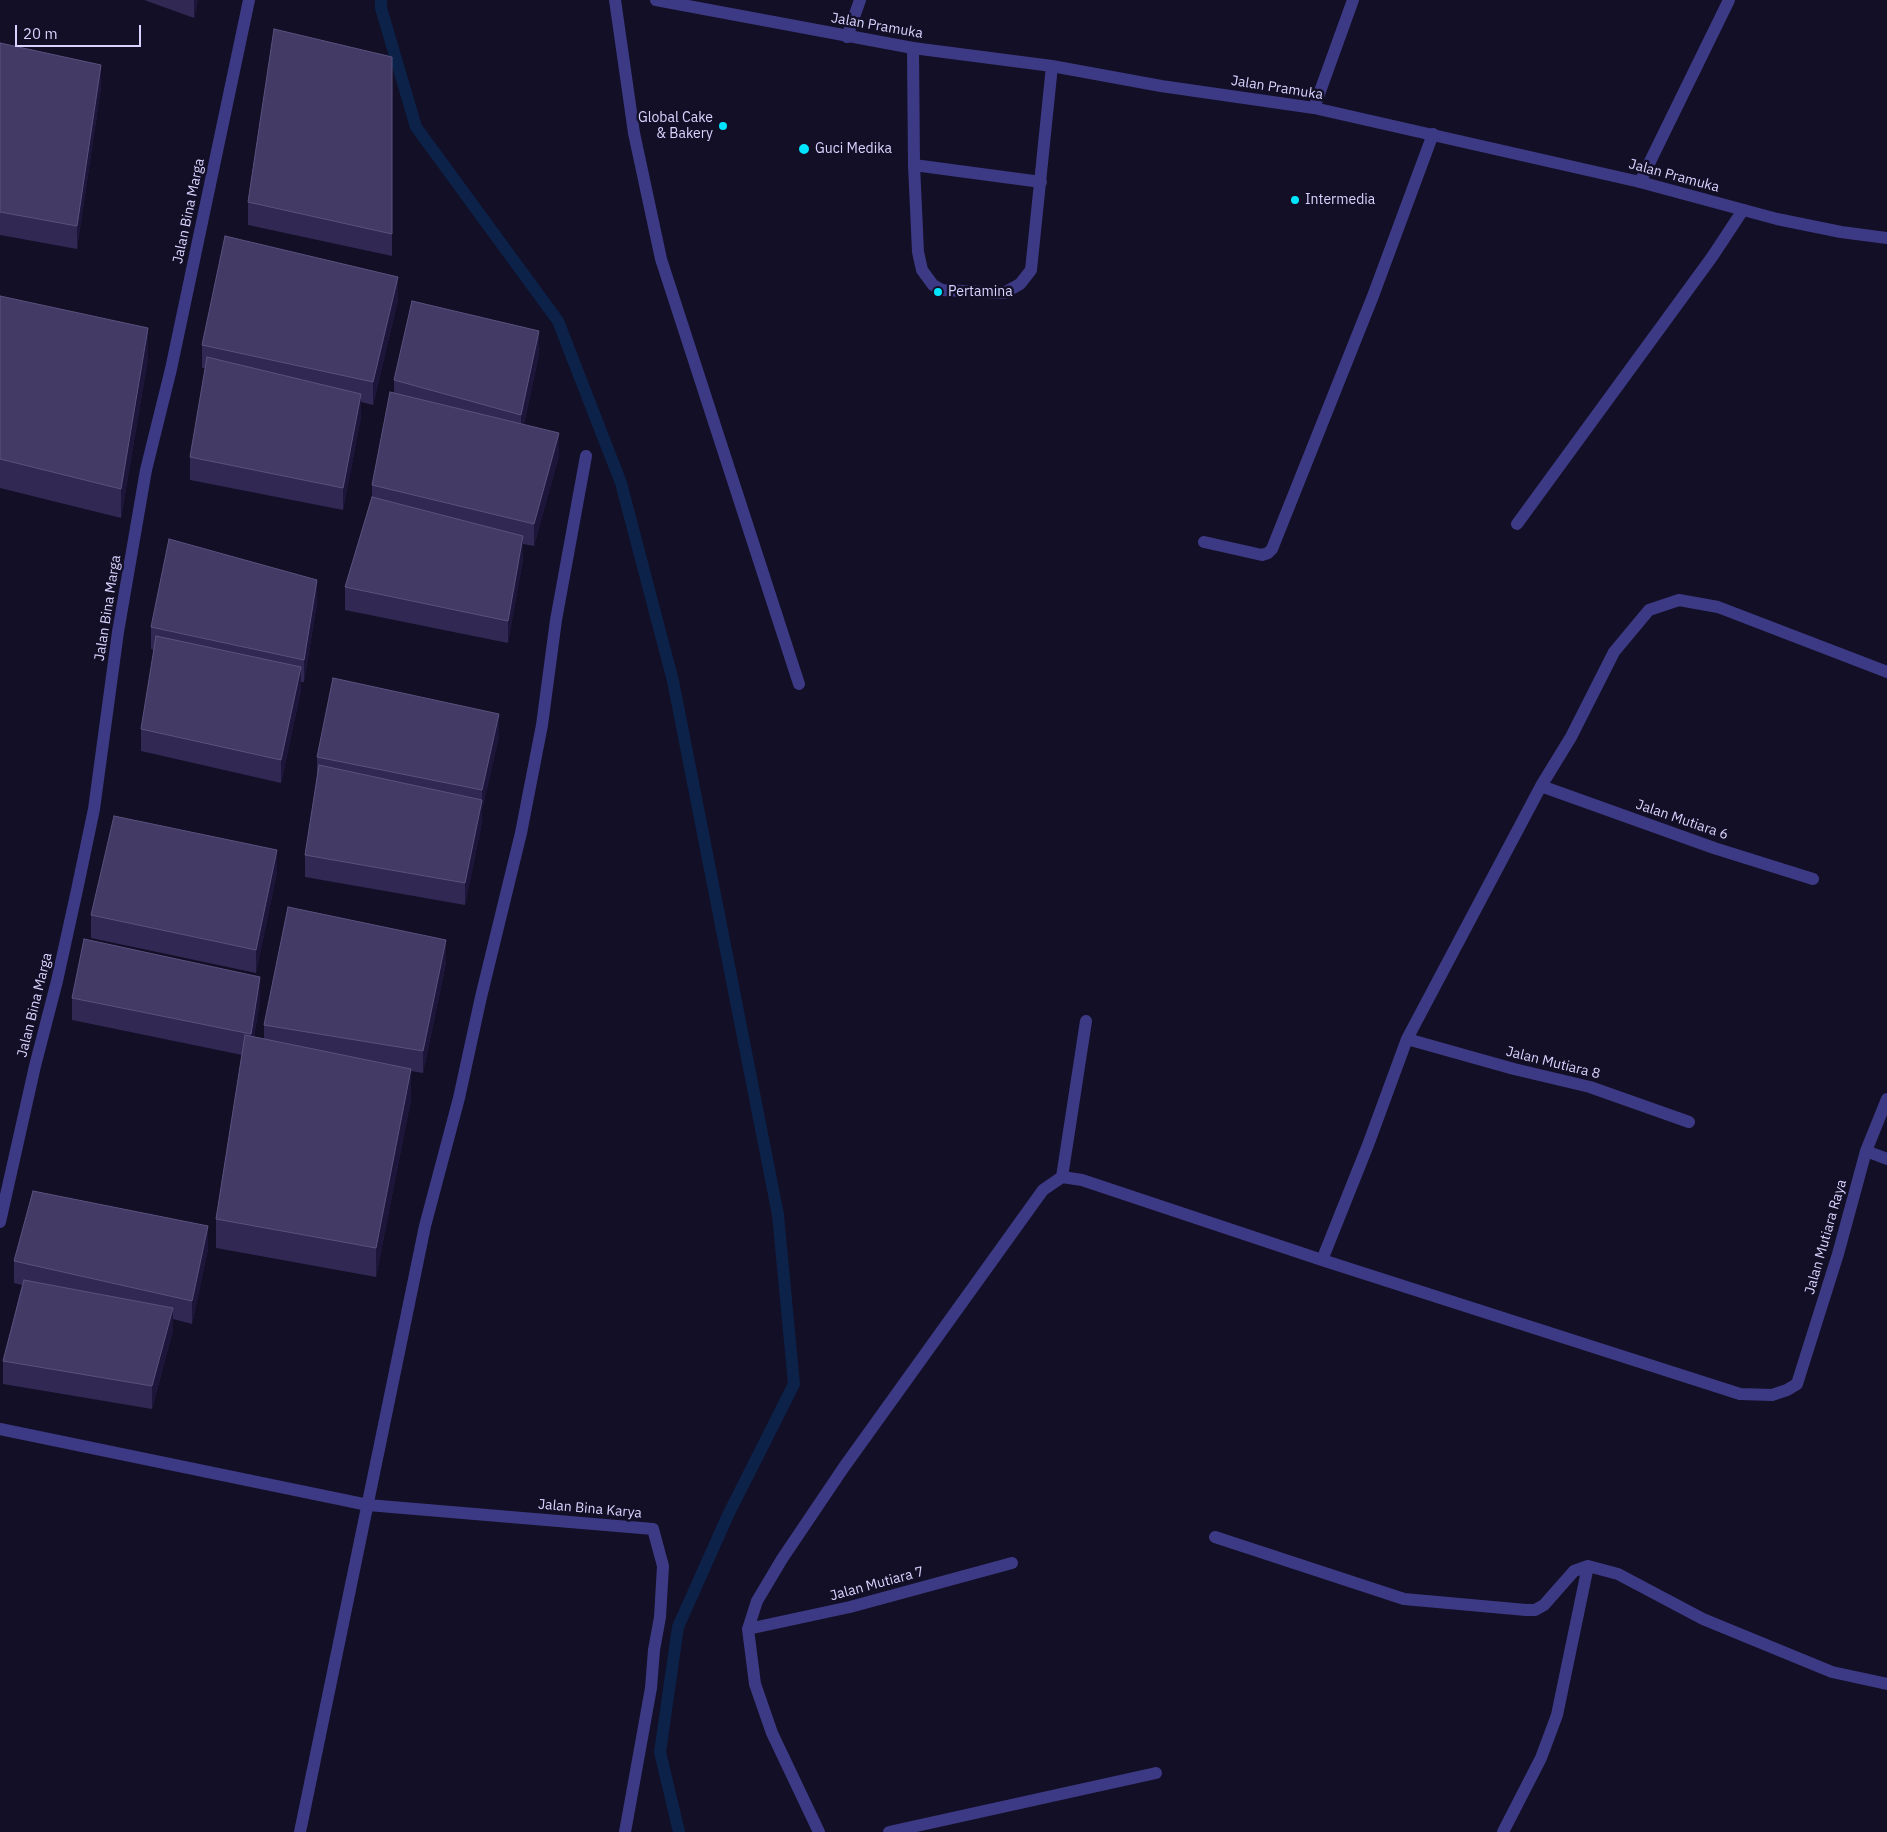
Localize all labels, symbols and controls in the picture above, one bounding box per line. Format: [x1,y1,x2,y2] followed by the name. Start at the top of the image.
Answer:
[830,10,924,42] street label: Jalan Pramuka
[18,15,144,47] scale bar
[23,24,58,43] text: 20 m
[1230,72,1324,104] street label: Jalan Pramuka
[638,110,713,142] place label: Global Cake & Bakery
[717,120,729,132] marker: Global Cake & Bakery
[815,141,892,157] place label: Guci Medika
[797,142,811,156] marker: Guci Medika
[1627,156,1721,196] street label: Jalan Pramuka
[170,157,208,265] street label: Jalan Bina Marga
[1305,192,1375,208] place label: Intermedia
[1289,194,1301,206] marker: Intermedia
[948,284,1013,300] place label: Pertamina
[932,286,944,298] marker: Pertamina
[91,554,125,662] street label: Jalan Bina Marga
[1634,796,1730,844] street label: Jalan Mutiara 6
[14,951,56,1059] street label: Jalan Bina Marga
[1504,1043,1602,1083] street label: Jalan Mutiara 8
[1802,1178,1850,1296] street label: Jalan Mutiara Raya
[537,1496,643,1522] street label: Jalan Bina Karya
[828,1563,926,1605] street label: Jalan Mutiara 7

